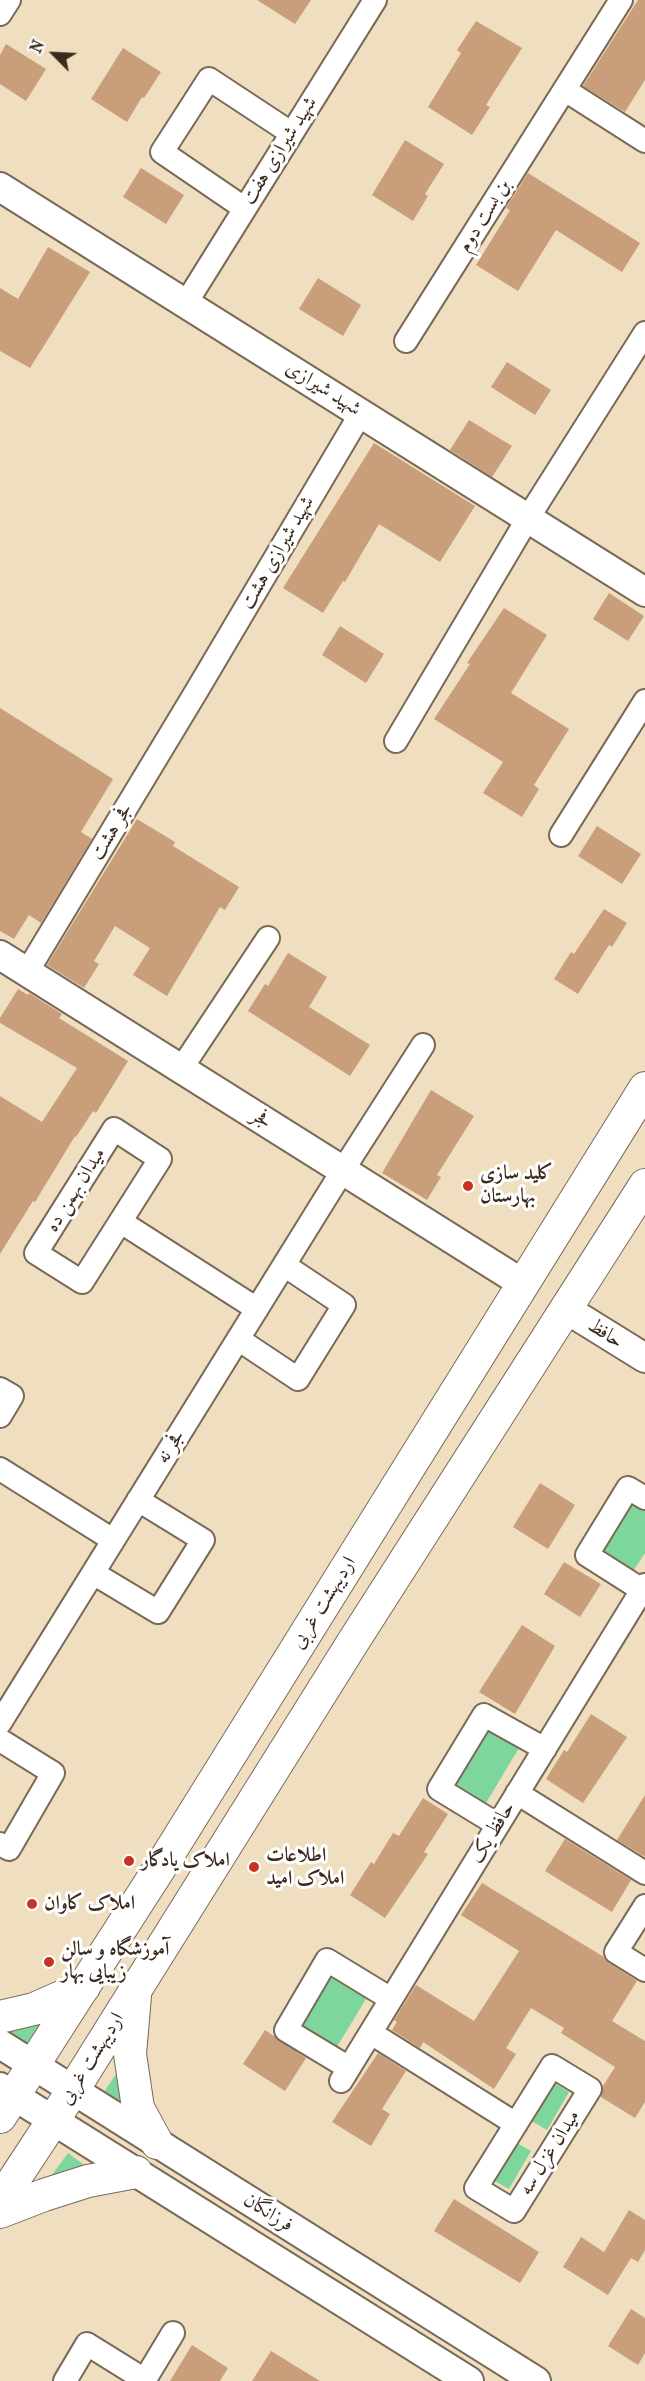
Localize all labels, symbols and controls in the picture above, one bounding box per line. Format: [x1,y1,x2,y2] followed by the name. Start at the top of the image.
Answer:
[24,24,84,84] north arrow
[26,37,48,56] text: N
[237,92,323,210] street label: شهید شیرازی هفت
[453,175,517,257] street label: بن بست دوم
[281,356,365,422] street label: شهید شیرازی
[236,492,320,614] street label: شهید شیرازی هشت
[86,799,138,865] street label: فجر هشت
[246,1104,276,1134] street label: فجر
[41,1143,111,1237] street label: میدان بهمن ده
[480,1162,553,1209] place label: کلید سازی بهارستان
[461,1179,475,1193] marker: کلید سازی بهارستان
[583,1314,627,1354] street label: حافظ
[151,1426,191,1468] street label: فجر نه
[286,1553,362,1653] street label: اردیبهشت غربی
[465,1798,521,1868] street label: حافظ یک
[266,1844,344,1891] place label: اطلاعات املاک امید
[141,1849,230,1873] place label: املاک یادگار
[122,1854,136,1868] marker: املاک یادگار
[247,1860,261,1874] marker: اطلاعات املاک امید
[44,1892,135,1916] place label: املاک کاوان
[25,1897,39,1911] marker: املاک کاوان
[61,1938,169,1985] place label: آموزشگاه و سالن زیبایی بهار
[42,1955,56,1969] marker: آموزشگاه و سالن زیبایی بهار
[54,2009,130,2109] street label: اردیبهشت غربی
[514,2106,586,2200] street label: میدان غزل سه
[238,2188,298,2238] street label: فرزانگان

